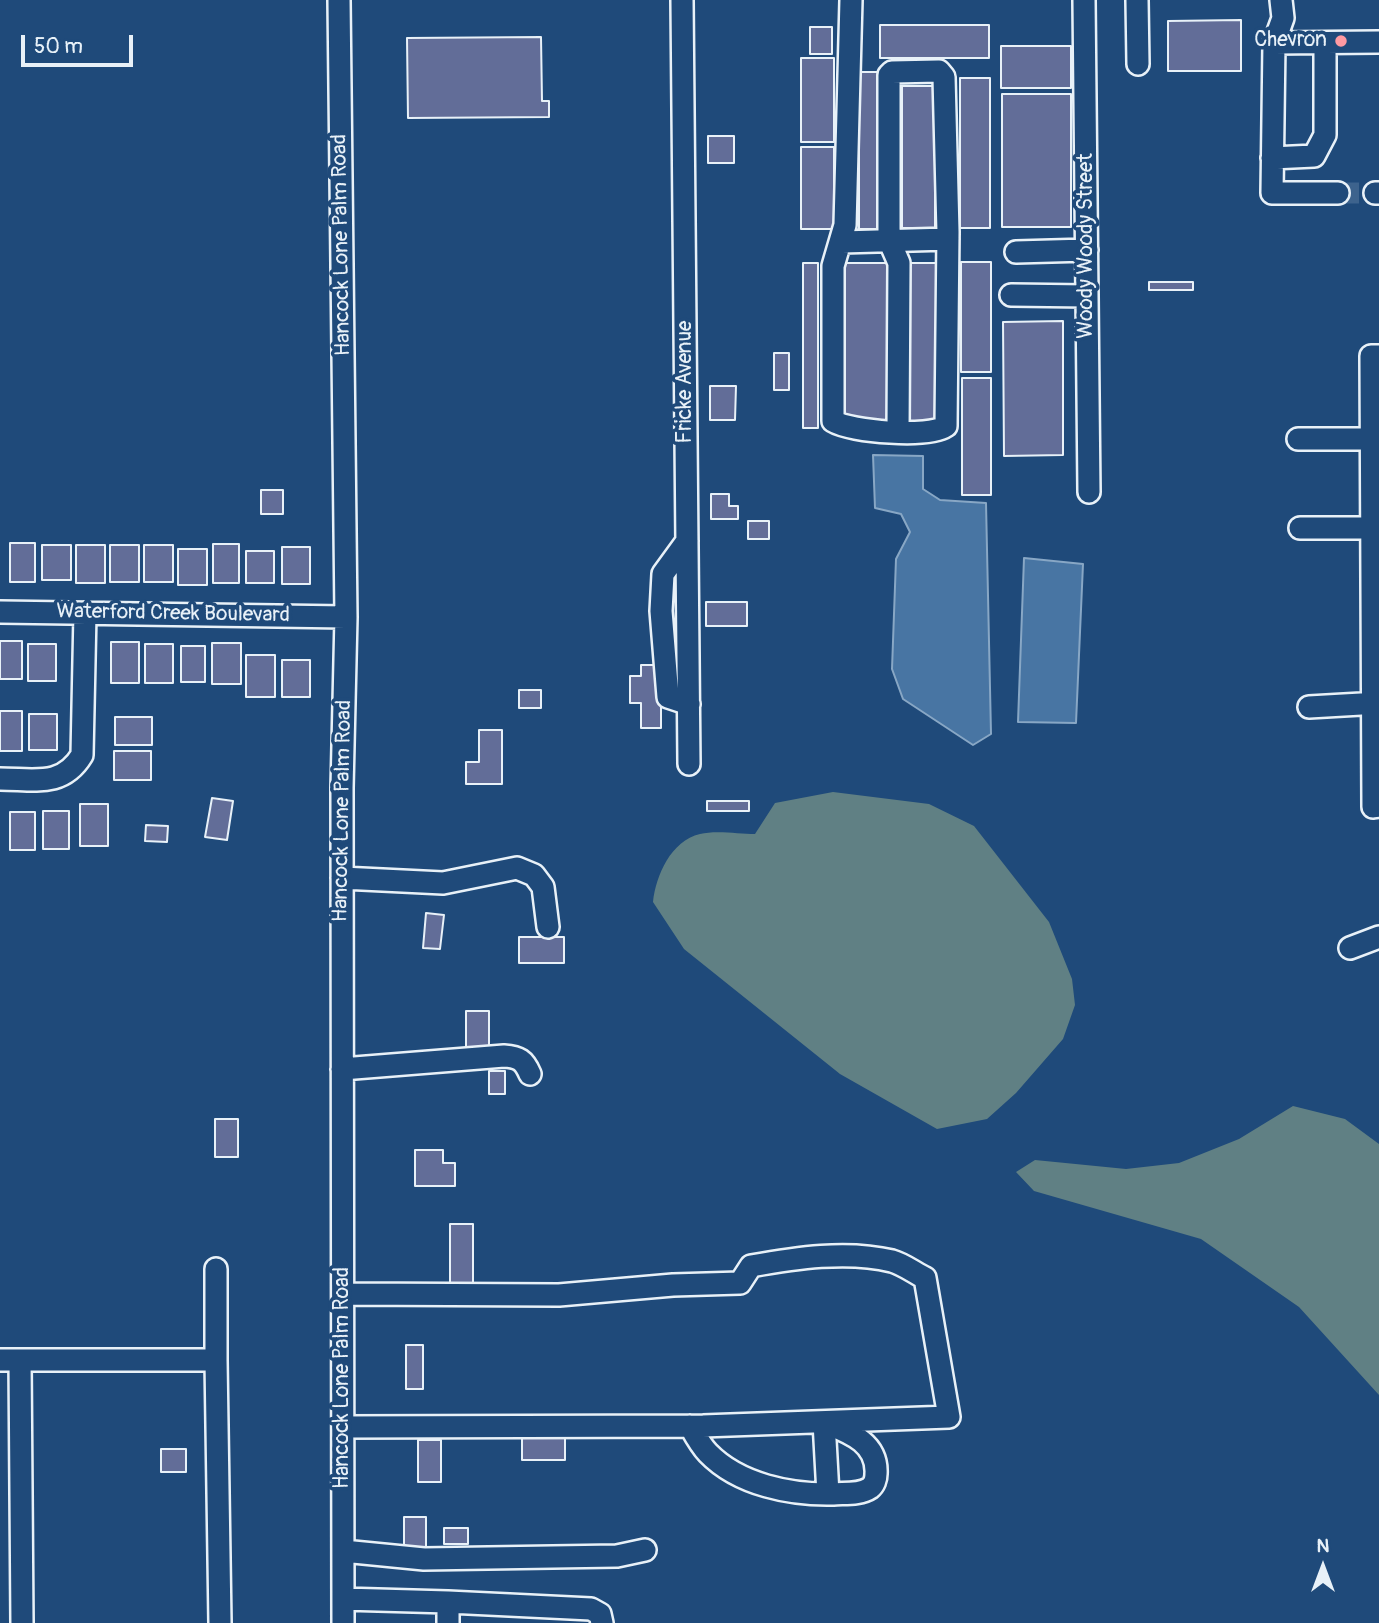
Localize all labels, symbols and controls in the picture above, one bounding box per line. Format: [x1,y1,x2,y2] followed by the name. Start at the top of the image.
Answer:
[24,21,136,65] scale bar
[1254,28,1327,54] place label: Chevron
[34,33,83,60] text: 50 m
[1333,33,1349,49] marker: Chevron
[327,134,357,356] street label: Hancock Lone Palm Road
[1074,153,1100,339] street label: Woody Woody Street
[673,321,699,443] street label: Fricke Avenue
[56,599,290,629] street label: Waterford Creek Boulevard
[328,700,358,922] street label: Hancock Lone Palm Road
[330,1267,356,1489] street label: Hancock Lone Palm Road
[1288,1532,1358,1602] north arrow
[1317,1534,1329,1558] text: N

